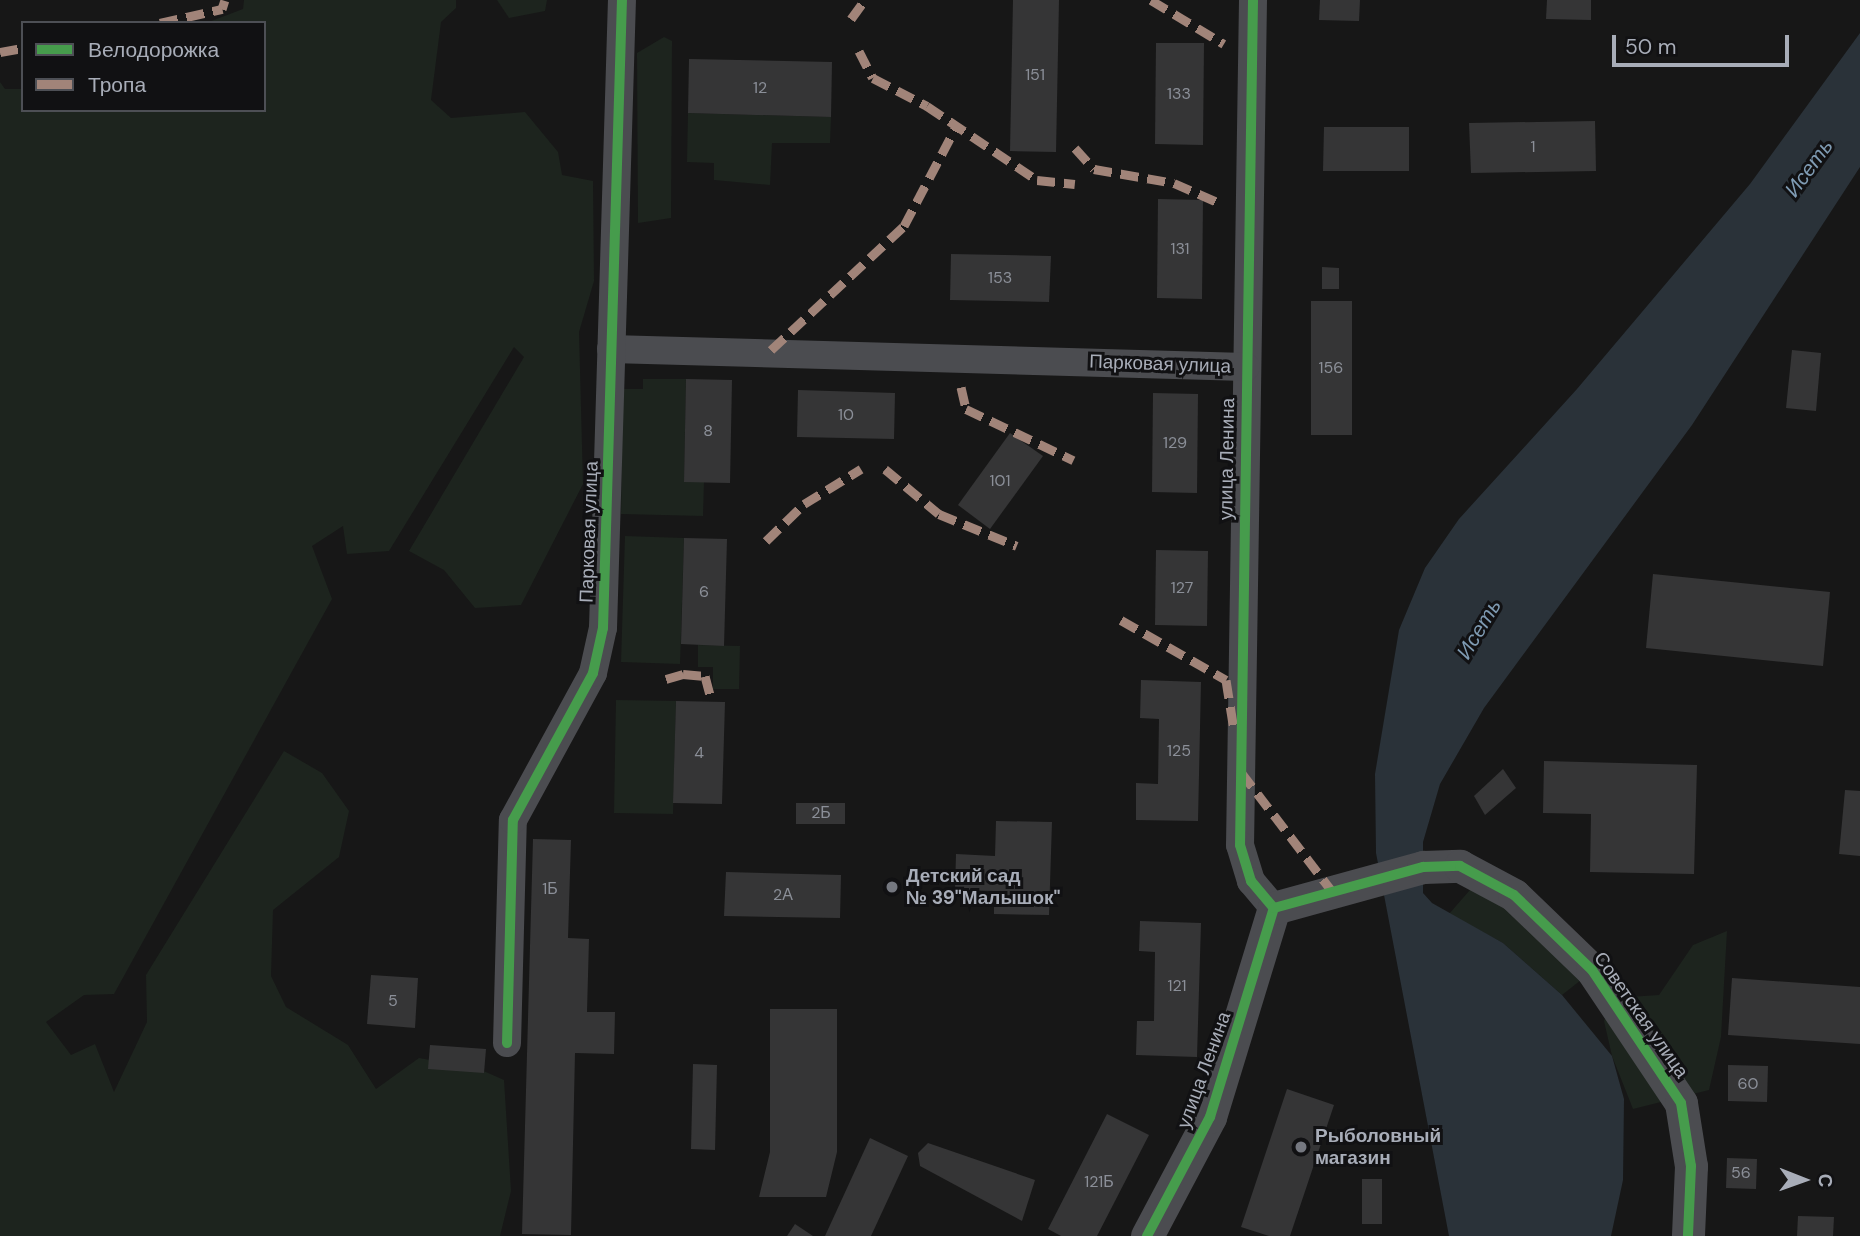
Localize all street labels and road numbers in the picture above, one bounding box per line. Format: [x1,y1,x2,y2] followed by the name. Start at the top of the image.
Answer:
[1089,350,1231,378] street label: Парковая улица
[1215,398,1239,520] street label: улица Ленина
[575,461,603,603] street label: Парковая улица
[1589,947,1693,1083] street label: Советская улица
[1172,1009,1236,1131] street label: улица Ленина

